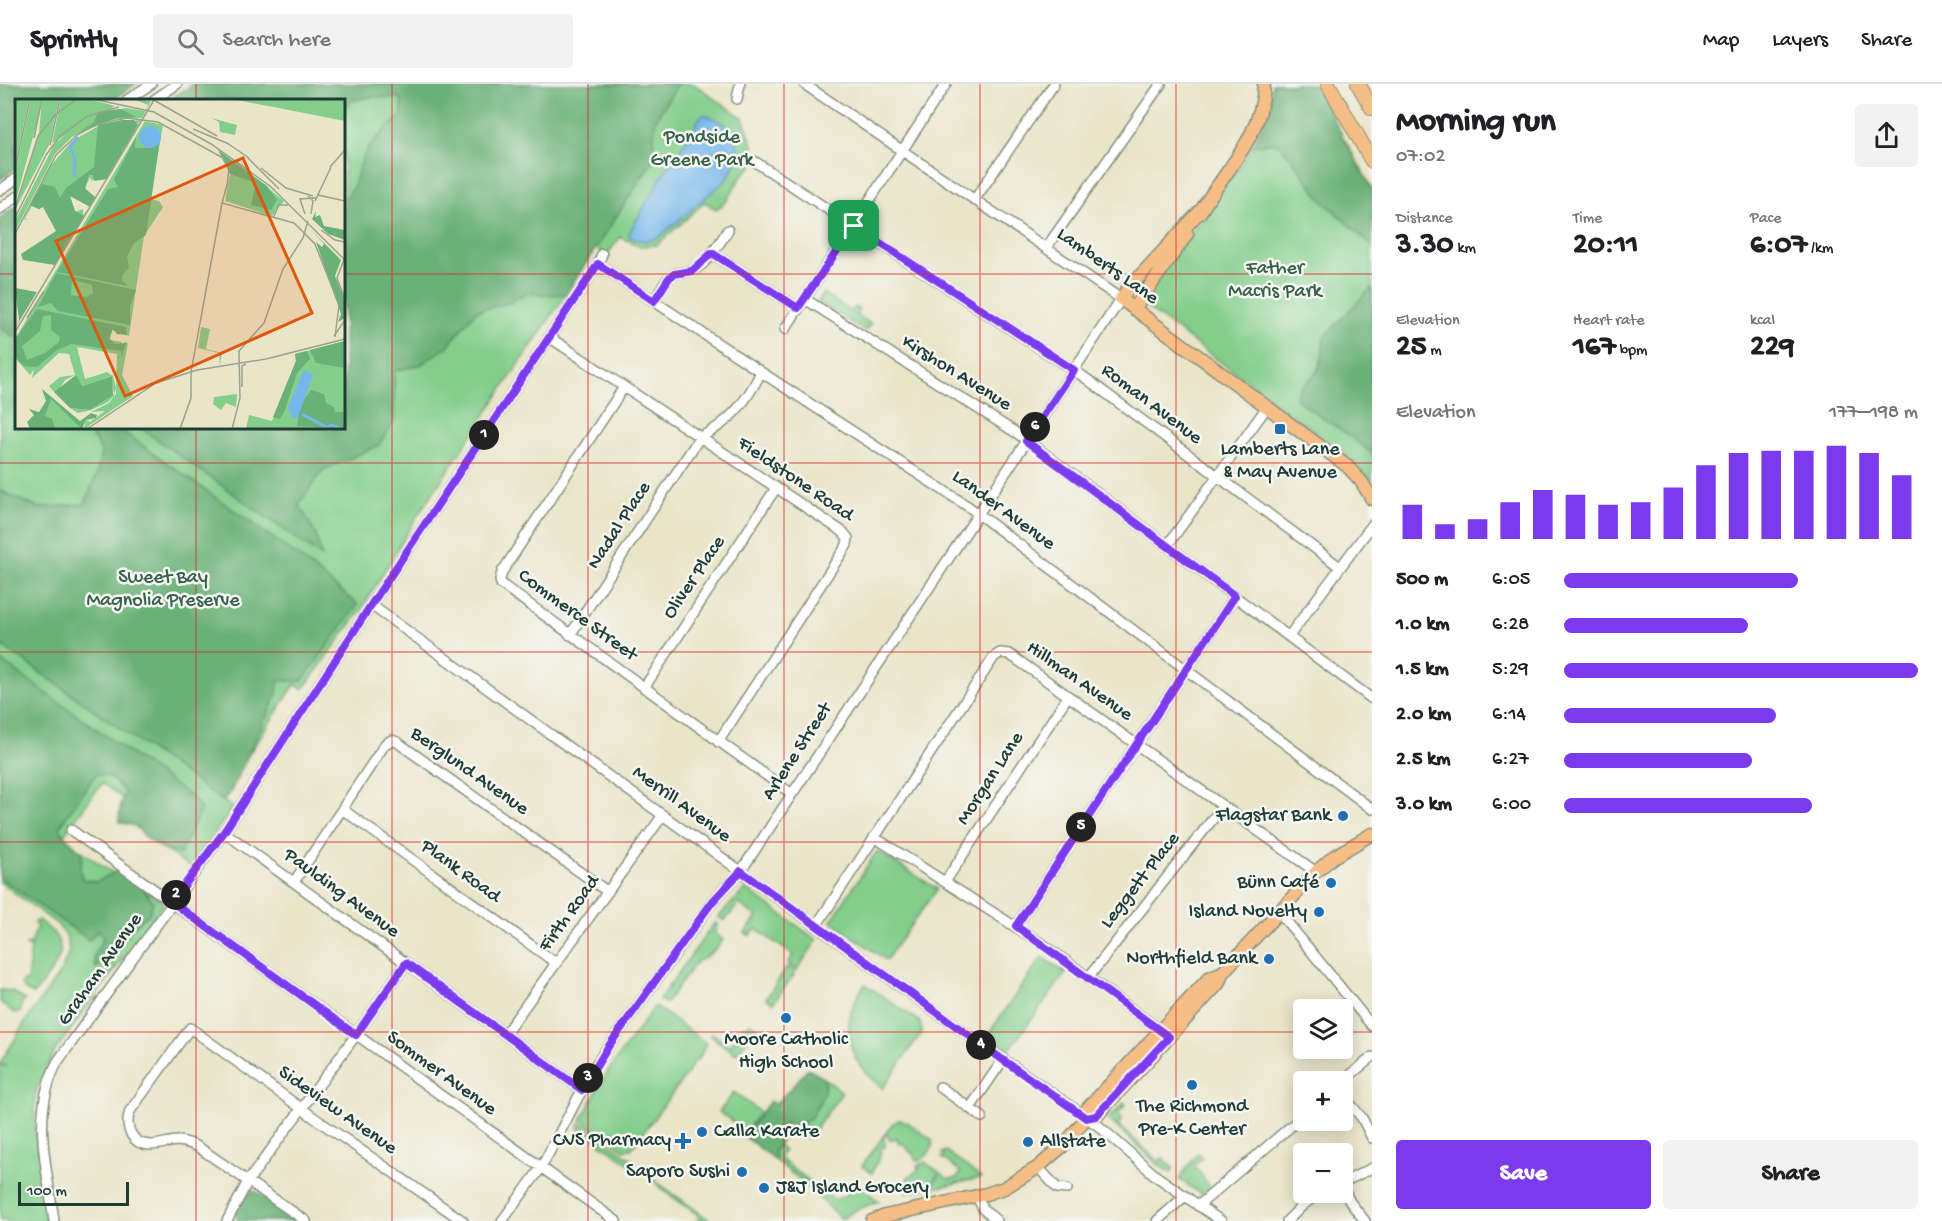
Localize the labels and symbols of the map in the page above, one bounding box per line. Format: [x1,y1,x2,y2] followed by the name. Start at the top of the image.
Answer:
[15,99,345,429] inset map
[650,127,756,173] park label: Pondside Greene Park
[828,200,879,251] pin
[1052,223,1163,311] street label: Lamberts Lane
[1228,258,1324,304] park label: Father Macris Park
[897,331,1016,417] street label: Kirshon Avenue
[1096,360,1207,451] street label: Roman Avenue
[1020,412,1050,442] pin: 6
[469,420,499,450] pin: 1
[1273,422,1287,436] marker: Lamberts Lane & May Avenue
[732,432,859,529] street label: Fieldstone Road
[1220,439,1340,485] place label: Lamberts Lane & May Avenue
[947,466,1060,557] street label: Lander Avenue
[583,477,657,574] street label: Nadal Place
[659,531,732,624] street label: Oliver Place
[513,565,643,668] street label: Commerce Street
[86,567,240,613] park label: Sweet Bay Magnolia Preserve
[1022,637,1137,727] street label: Hillman Avenue
[758,697,839,805] street label: Arlene Street
[405,722,533,822] street label: Berglund Avenue
[952,728,1030,830] street label: Morgan Lane
[627,761,735,849] street label: Merrill Avenue
[1215,805,1333,828] place label: Flagstar Bank
[1336,809,1350,823] marker: Flagstar Bank
[1066,812,1096,842] pin: 5
[1096,828,1186,934] street label: Leggett Place
[415,835,506,910] street label: Plank Road
[278,844,404,944] street label: Paulding Avenue
[534,869,607,958] street label: Firth Road
[1236,872,1320,895] place label: Bünn Café
[1324,876,1338,890] marker: Bünn Café
[161,880,191,910] pin: 2
[1188,901,1307,924] place label: Island Novelty
[1312,905,1326,919] marker: Island Novelty
[54,909,149,1031] street label: Graham Avenue
[1126,948,1259,971] place label: Northfield Bank
[1262,952,1276,966] marker: Northfield Bank
[779,1011,793,1025] marker: Moore Catholic High School
[382,1026,501,1122] street label: Sommer Avenue
[724,1029,849,1075] place label: Moore Catholic High School
[966,1030,996,1060] pin: 4
[273,1062,401,1161] street label: Sideview Avenue
[573,1063,603,1093] pin: 3
[1185,1078,1199,1092] marker: The Richmond Pre-K Center
[1135,1096,1250,1142] place label: The Richmond Pre-K Center
[714,1121,820,1144] place label: Calla Karate
[695,1125,709,1139] marker: Calla Karate
[553,1130,671,1153] place label: CVS Pharmacy
[1040,1131,1106,1154] place label: Allstate
[676,1134,690,1148] marker: CVS Pharmacy
[1021,1135,1035,1149] marker: Allstate
[626,1161,730,1184] place label: Saporo Sushi
[735,1165,749,1179] marker: Saporo Sushi
[776,1177,929,1200] place label: J&J Island Grocery
[18,1179,129,1206] scale bar
[757,1181,771,1195] marker: J&J Island Grocery

